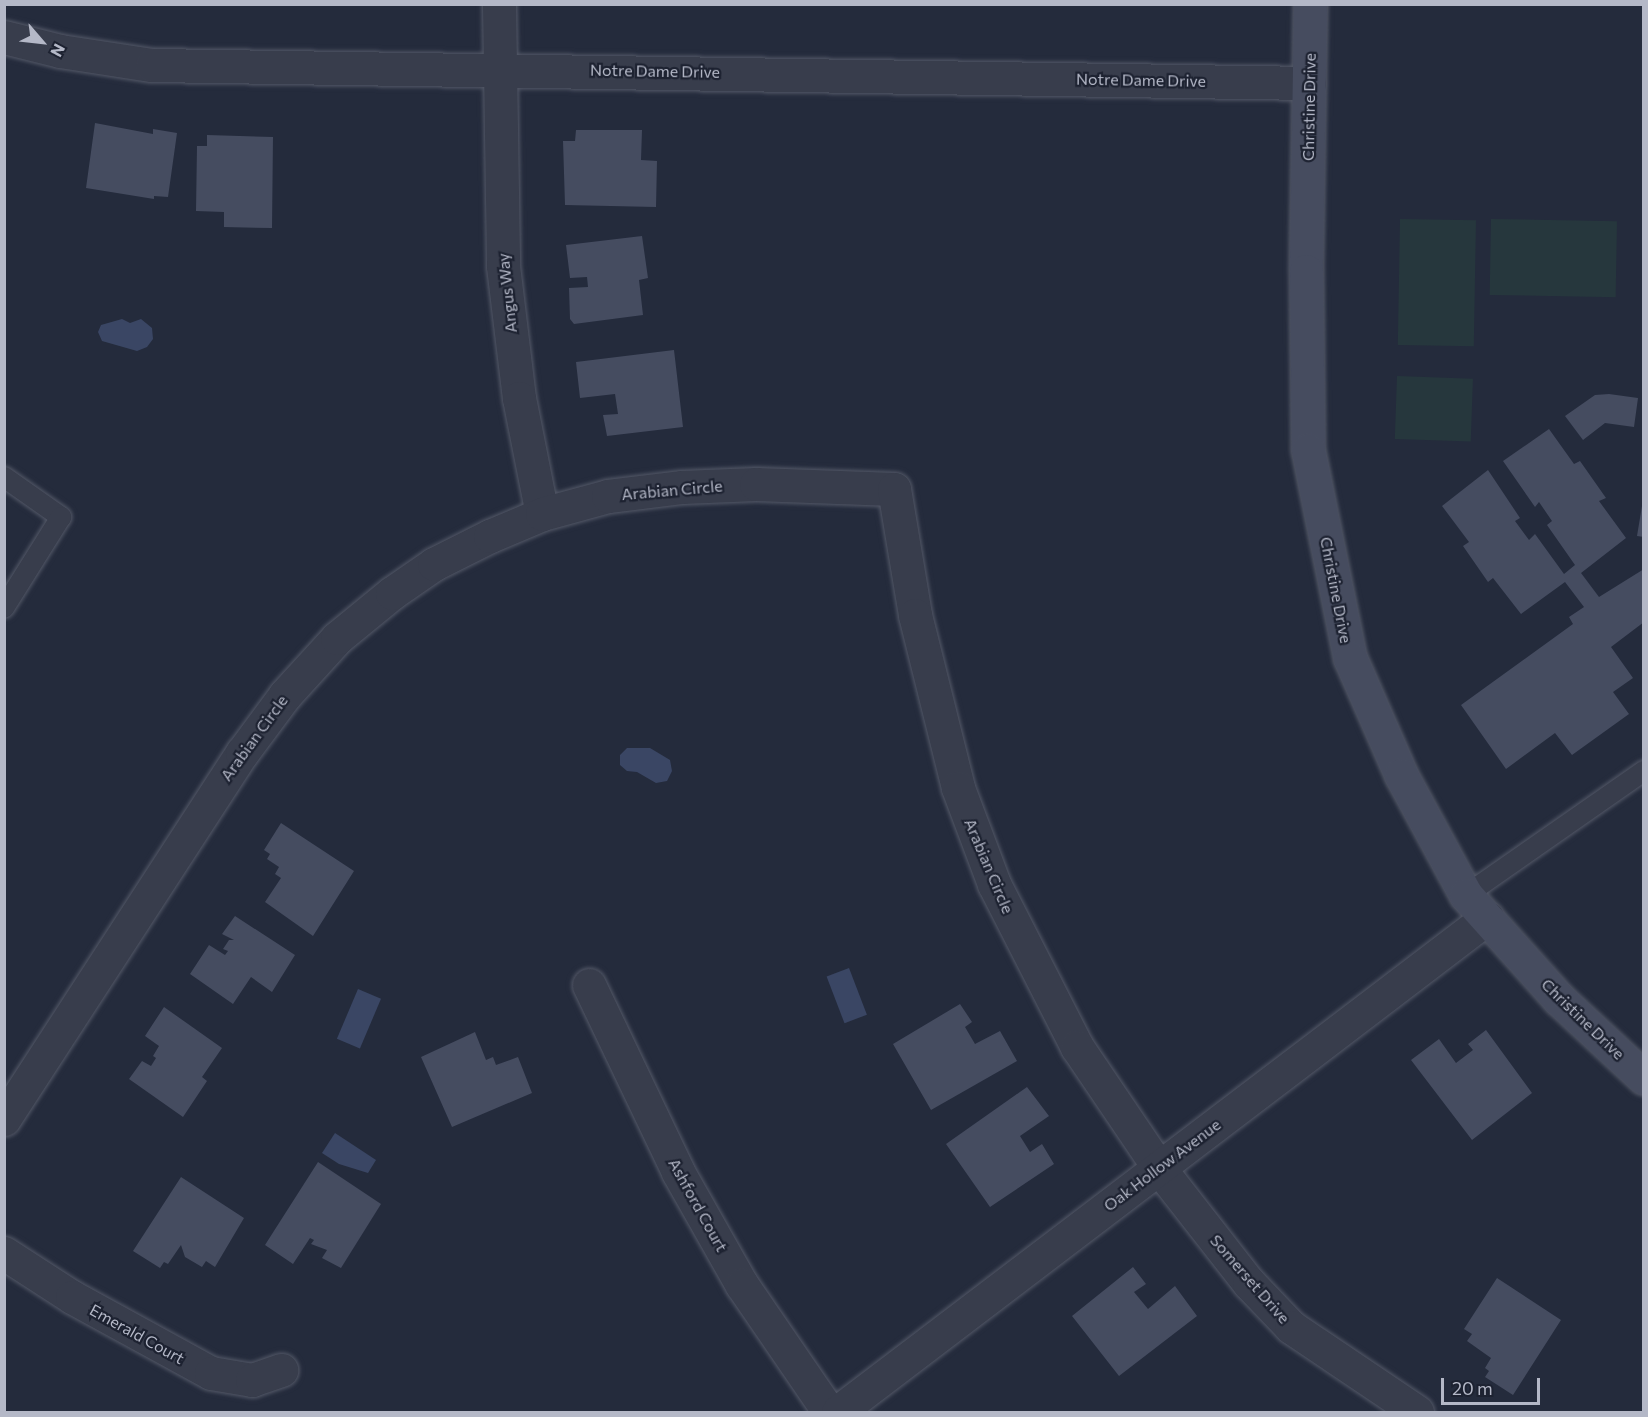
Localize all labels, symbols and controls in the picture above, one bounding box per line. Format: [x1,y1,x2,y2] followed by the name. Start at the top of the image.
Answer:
[12,12,72,72] north arrow
[47,41,70,60] text: N
[1298,53,1320,161] street label: Christine Drive
[590,60,720,82] street label: Notre Dame Drive
[1076,69,1206,91] street label: Notre Dame Drive
[493,252,521,334] street label: Angus Way
[621,476,723,504] street label: Arabian Circle
[1316,535,1356,645] street label: Christine Drive
[216,691,292,785] street label: Arabian Circle
[960,816,1018,916] street label: Arabian Circle
[1538,975,1628,1063] street label: Christine Drive
[1100,1115,1224,1215] street label: Oak Hollow Avenue
[664,1155,732,1255] street label: Ashford Court
[1206,1231,1294,1327] street label: Somerset Drive
[86,1300,188,1368] street label: Emerald Court
[1444,1366,1543,1404] scale bar
[1452,1377,1493,1399] text: 20 m

